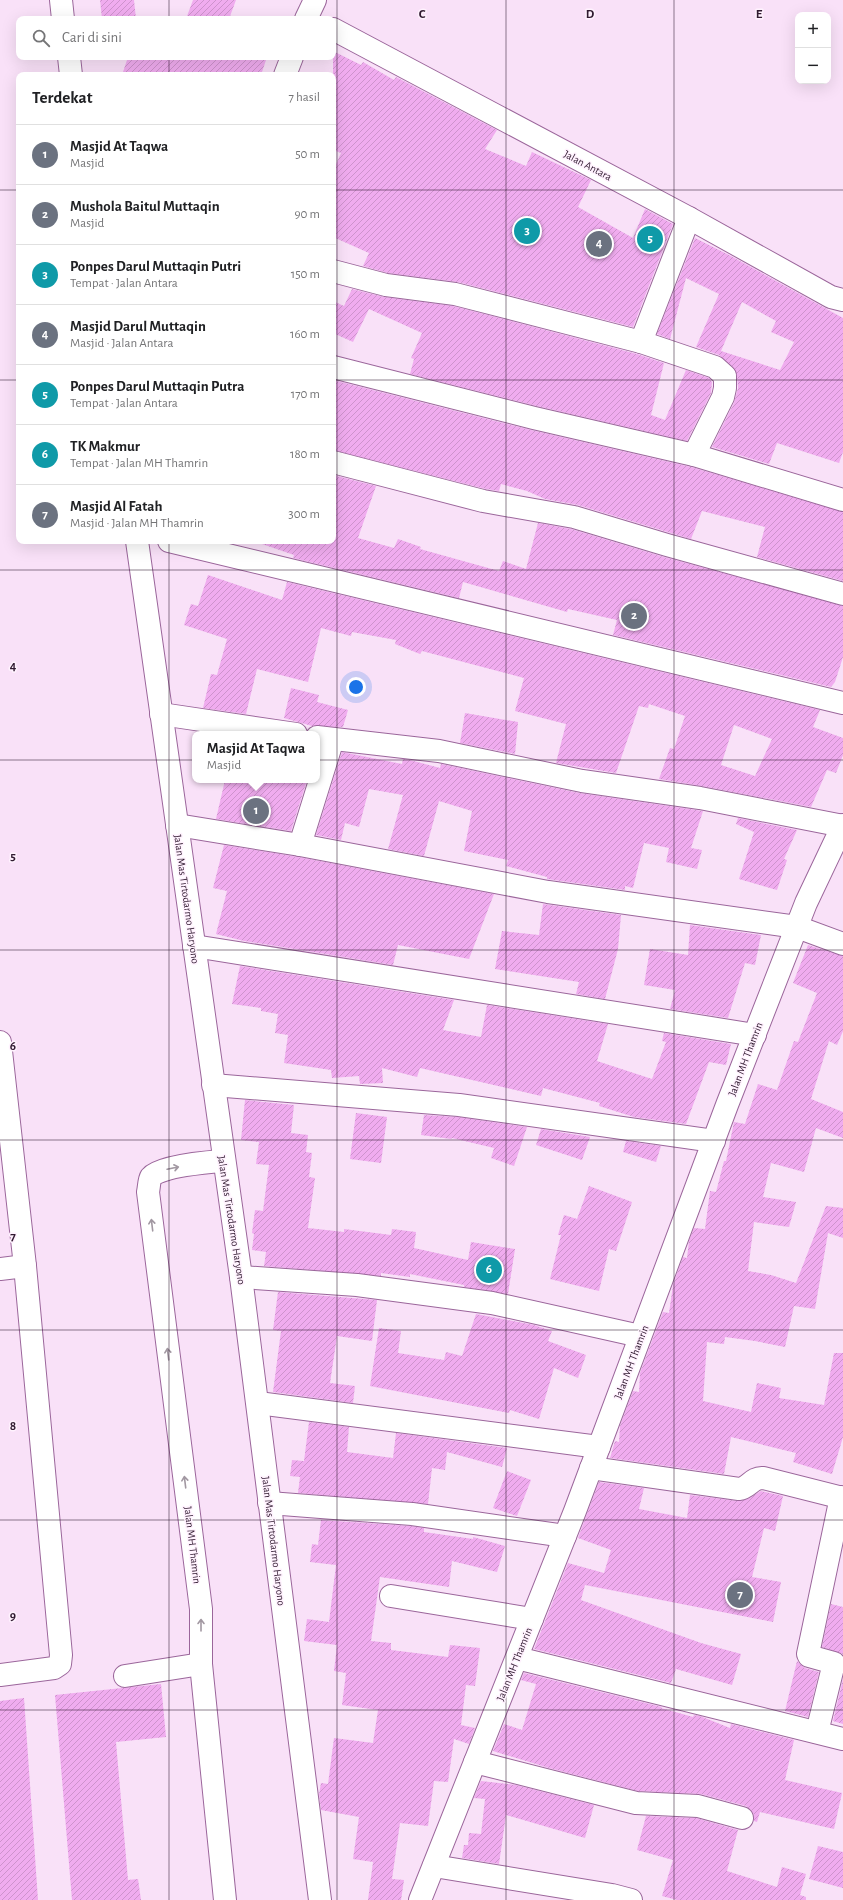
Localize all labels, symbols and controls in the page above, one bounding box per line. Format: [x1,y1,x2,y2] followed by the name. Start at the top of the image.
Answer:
[419,8,426,21] text: C
[586,8,595,21] text: D
[756,8,763,21] text: E
[795,12,831,84] map controls
[795,12,831,48] button: +
[16,16,336,60] search box
[30,27,52,49] icon: search
[62,30,122,45] text: Cari di sini
[795,48,831,84] button: −
[32,89,92,106] text: Terdekat
[289,91,320,104] text: 7 hasil
[70,139,168,154] text: Masjid At Taqwa
[43,148,47,161] text: 1
[295,148,320,161] text: 50 m
[562,148,613,183] street label: Jalan Antara
[70,157,104,170] text: Masjid
[70,199,220,214] text: Mushola Baitul Muttaqin
[42,208,48,221] text: 2
[294,208,320,221] text: 90 m
[514,216,540,246] pin: 3
[70,217,104,230] text: Masjid
[637,224,663,254] pin: 5
[586,229,612,259] pin: 4
[70,259,241,274] text: Ponpes Darul Muttaqin Putri
[42,268,48,281] text: 3
[291,268,320,281] text: 150 m
[70,277,178,290] text: Tempat · Jalan Antara
[70,319,206,334] text: Masjid Darul Muttaqin
[42,328,48,341] text: 4
[290,328,320,341] text: 160 m
[70,337,173,350] text: Masjid · Jalan Antara
[70,379,244,394] text: Ponpes Darul Muttaqin Putra
[42,388,48,401] text: 5
[291,388,320,401] text: 170 m
[70,397,178,410] text: Tempat · Jalan Antara
[70,439,140,454] text: TK Makmur
[42,448,48,461] text: 6
[290,448,320,461] text: 180 m
[70,457,208,470] text: Tempat · Jalan MH Thamrin
[70,499,162,514] text: Masjid Al Fatah
[42,508,48,521] text: 7
[288,508,320,521] text: 300 m
[70,517,204,530] text: Masjid · Jalan MH Thamrin
[621,601,647,631] pin: 2
[10,660,17,673] text: 4
[346,677,366,697] your location
[192,731,320,783] popup
[207,741,305,756] text: Masjid At Taqwa
[207,759,241,772] text: Masjid
[243,796,269,826] pin: 1
[172,834,201,964] street label: Jalan Mas Tirtodarmo Haryono
[10,850,16,863] text: 5
[726,1021,765,1098] street label: Jalan MH Thamrin
[10,1040,16,1053] text: 6
[216,1155,247,1285] street label: Jalan Mas Tirtodarmo Haryono
[166,1164,179,1172] one-way arrow
[148,1219,156,1232] one-way arrow
[10,1230,16,1243] text: 7
[476,1255,502,1285] pin: 6
[612,1324,651,1401] street label: Jalan MH Thamrin
[165,1347,172,1360] one-way arrow
[10,1420,16,1433] text: 8
[181,1476,189,1489] one-way arrow
[260,1476,287,1606] street label: Jalan Mas Tirtodarmo Haryono
[182,1506,203,1584] street label: Jalan MH Thamrin
[727,1580,753,1610] pin: 7
[10,1610,16,1623] text: 9
[197,1619,205,1632] one-way arrow
[495,1626,534,1702] street label: Jalan MH Thamrin

